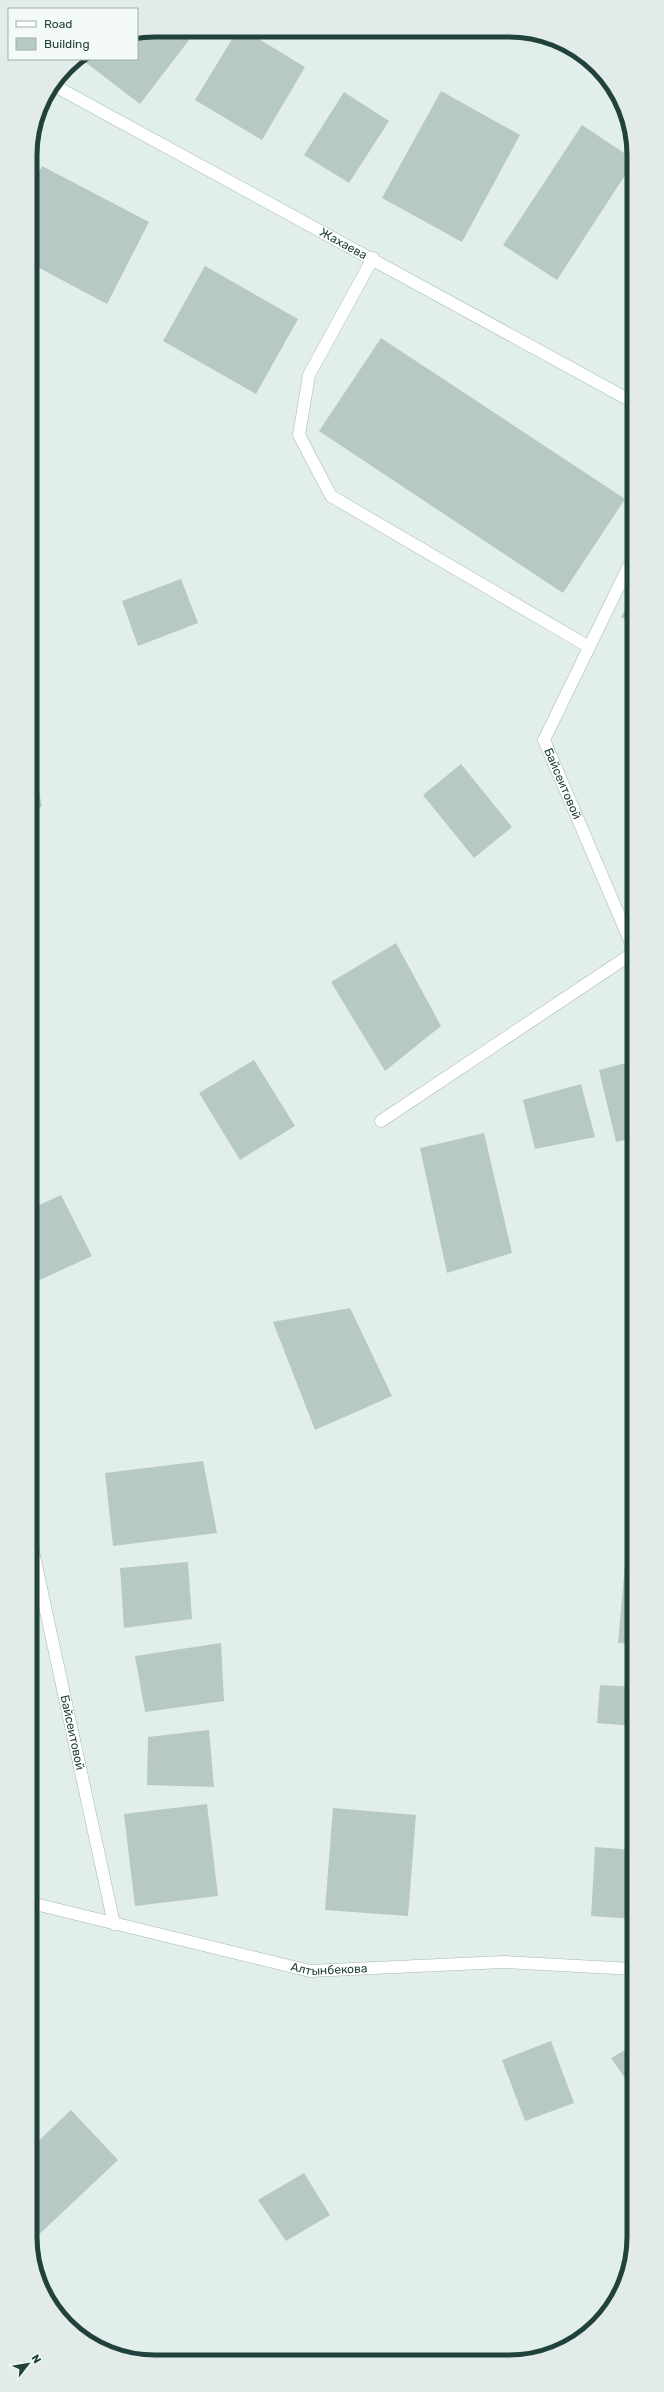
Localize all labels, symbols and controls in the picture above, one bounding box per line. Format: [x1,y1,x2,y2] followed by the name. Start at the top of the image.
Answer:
[8,8,138,60] legend
[44,17,72,31] text: Road
[44,37,90,51] text: Building
[317,225,369,262] street label: Жахаева
[541,746,584,821] street label: Байсеитовой
[57,1694,87,1771] street label: Байсеитовой
[289,1960,368,1978] street label: Алтынбекова
[8,2344,48,2384] north arrow
[29,2352,44,2366] text: N

